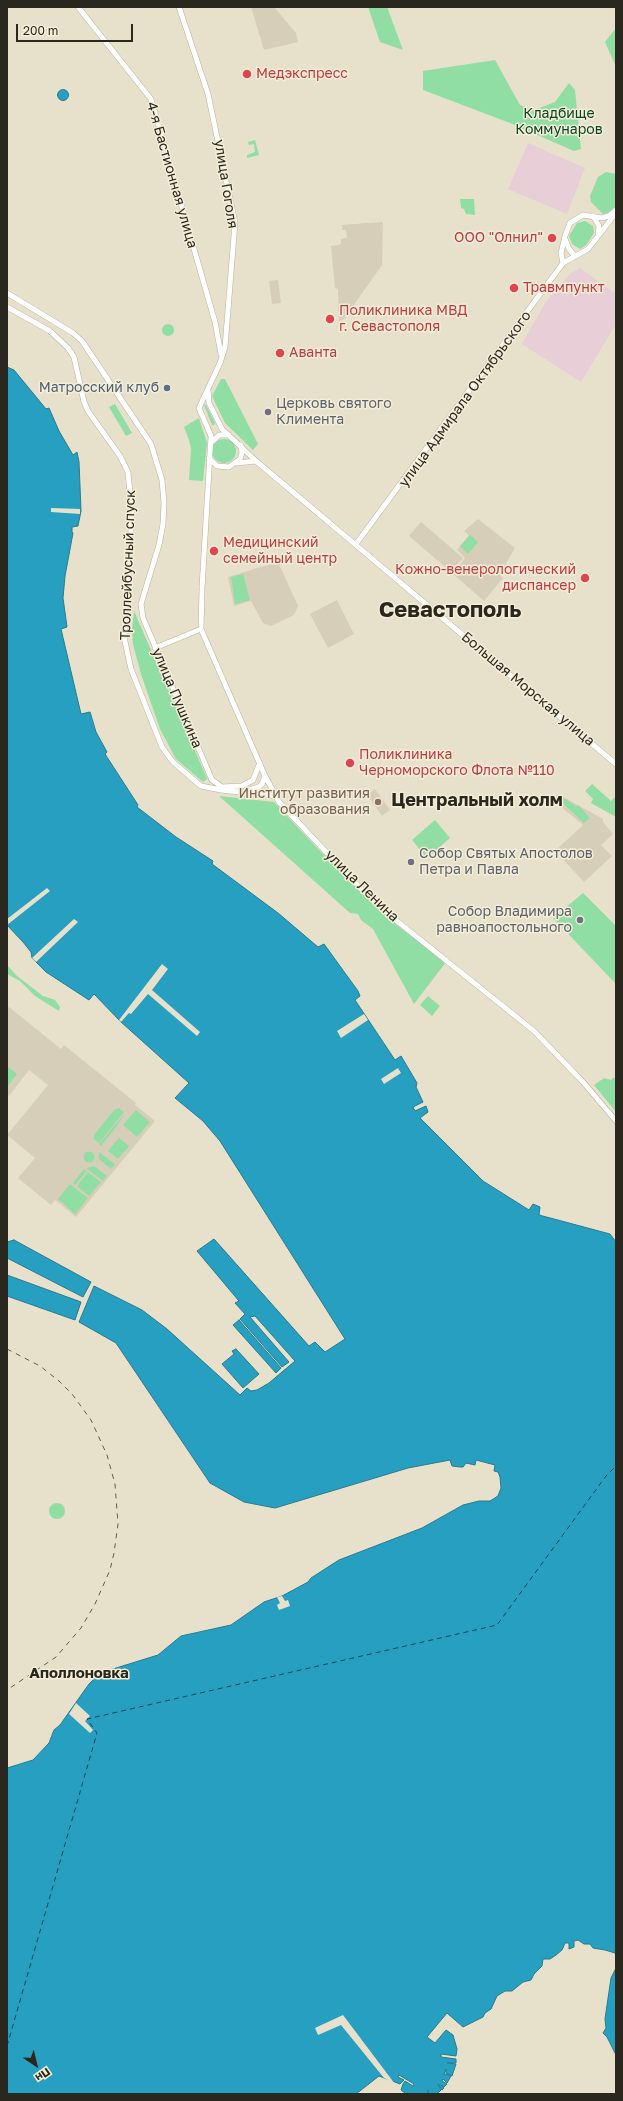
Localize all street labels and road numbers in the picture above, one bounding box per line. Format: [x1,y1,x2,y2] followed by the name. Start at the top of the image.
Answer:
[143,100,201,250] street label: 4-я Бастионная улица
[211,138,241,230] street label: улица Гоголя
[395,308,535,490] street label: улица Адмирала Октябрьского
[117,489,139,641] street label: Троллейбусный спуск
[458,628,598,750] street label: Большая Морская улица
[148,645,206,751] street label: улица Пушкина
[322,847,402,925] street label: улица Ленина

